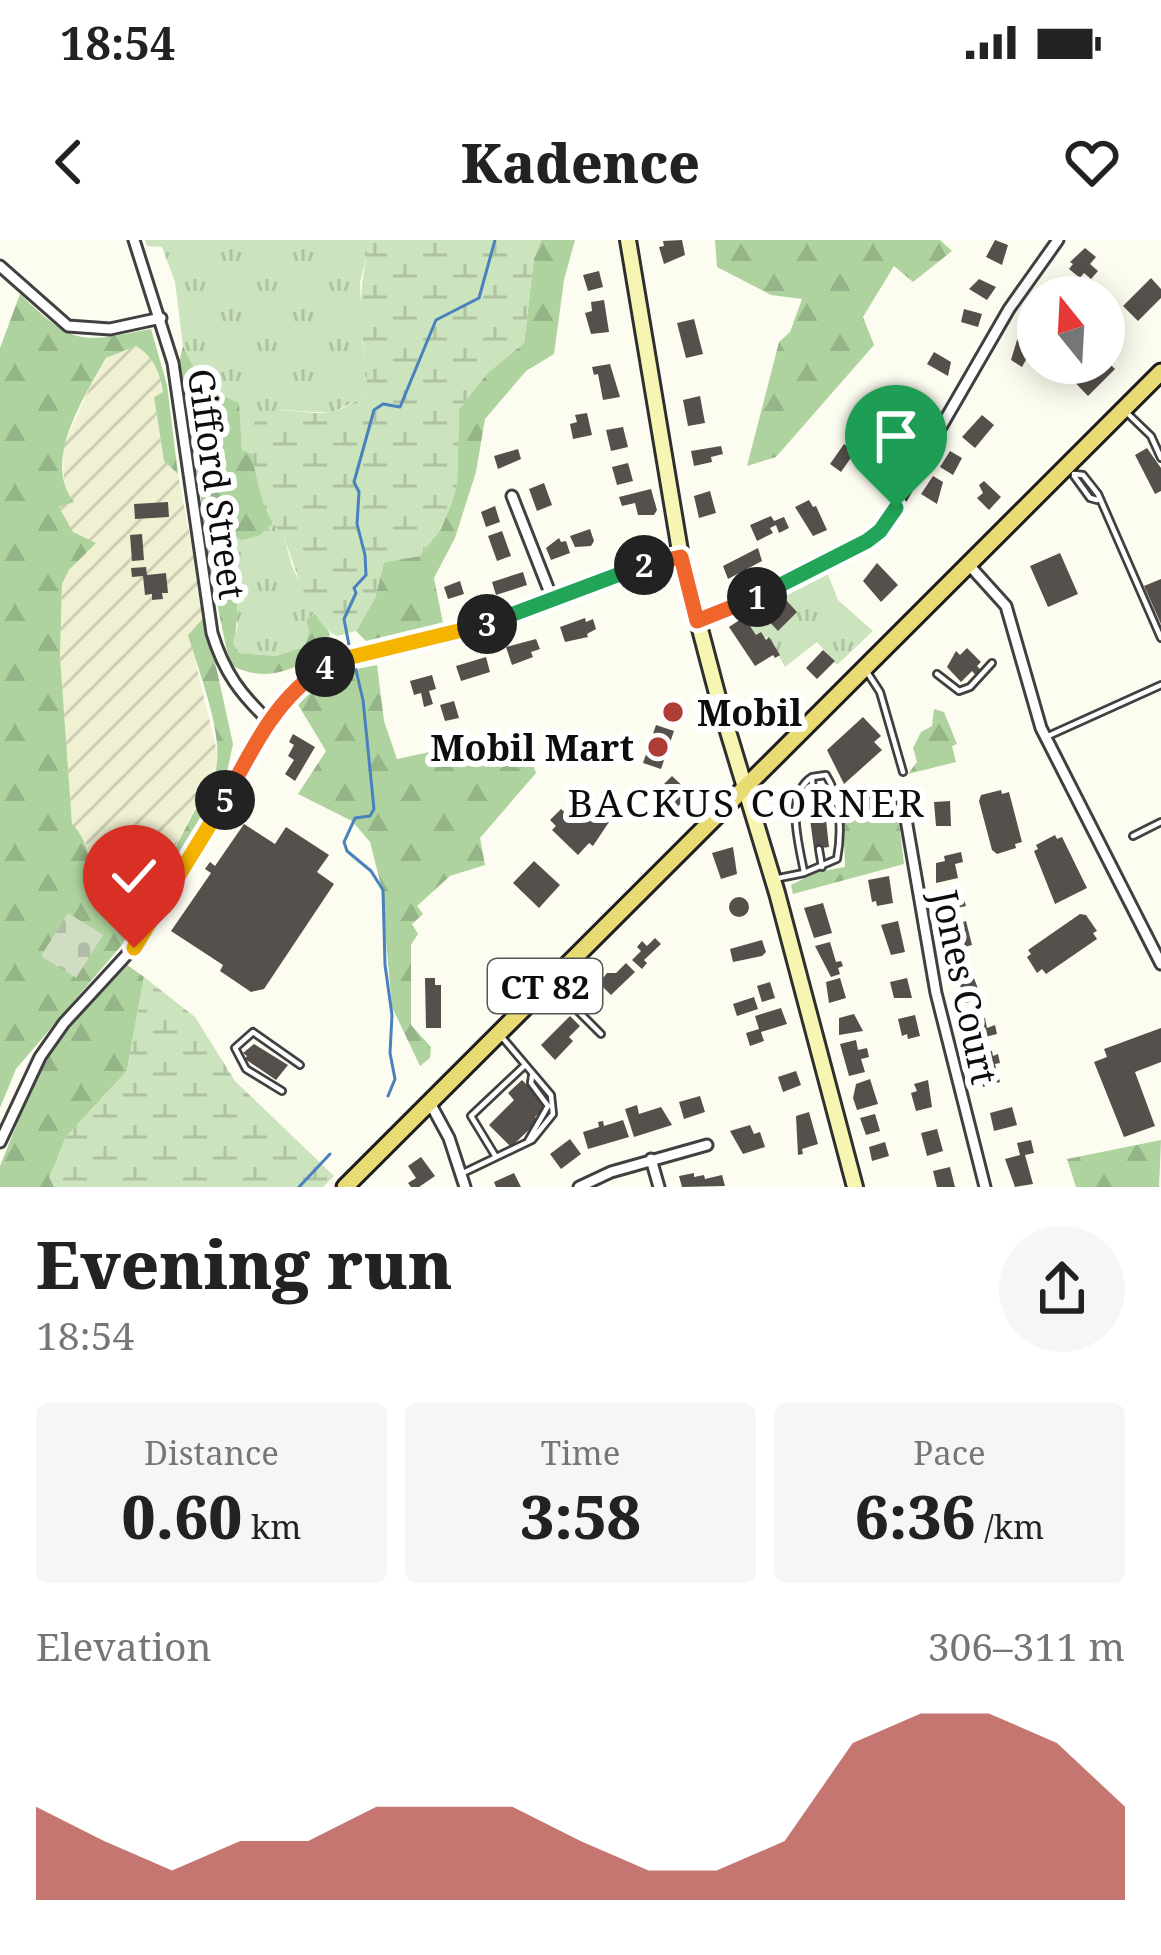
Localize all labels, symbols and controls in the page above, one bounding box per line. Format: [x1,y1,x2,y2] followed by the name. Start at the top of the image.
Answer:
[60,12,175,73] text: 18:54
[461,125,700,199] text: Kadence
[36,129,102,195] icon: back
[1059,129,1125,195] icon: heart
[1017,276,1125,384] north arrow
[1017,276,1125,384] map controls
[177,366,257,602] street label: Gifford Street
[845,385,947,508] pin
[863,403,929,469] icon: arrive
[614,535,674,595] pin: 2
[635,542,653,587] text: 2
[727,567,787,627] pin: 1
[748,574,766,619] text: 1
[457,594,517,654] pin: 3
[478,601,496,646] text: 3
[295,637,355,697] pin: 4
[316,644,334,689] text: 4
[697,688,802,737] place label: Mobil
[660,699,686,725] marker: Mobil
[430,723,634,772] place label: Mobil Mart
[645,734,671,760] marker: Mobil Mart
[195,770,255,830] pin: 5
[567,775,927,828] district label: BACKUS CORNER
[216,777,234,822] text: 5
[83,825,185,948] pin
[101,843,167,909] icon: check
[920,885,1009,1088] street label: Jones Court
[488,959,602,1013] road number: CT 82
[36,1218,453,1308] text: Evening run
[999,1226,1125,1352] button: share
[36,1308,134,1361] text: 18:54
[144,1430,279,1475] text: Distance
[541,1430,620,1475] text: Time
[913,1430,986,1475] text: Pace
[122,1475,242,1557] text: 0.60
[520,1475,641,1557] text: 3:58
[855,1475,976,1557] text: 6:36
[242,1504,301,1549] text: km
[976,1504,1044,1549] text: /km
[36,1619,212,1672] text: Elevation
[928,1619,1125,1672] text: 306–311 m

